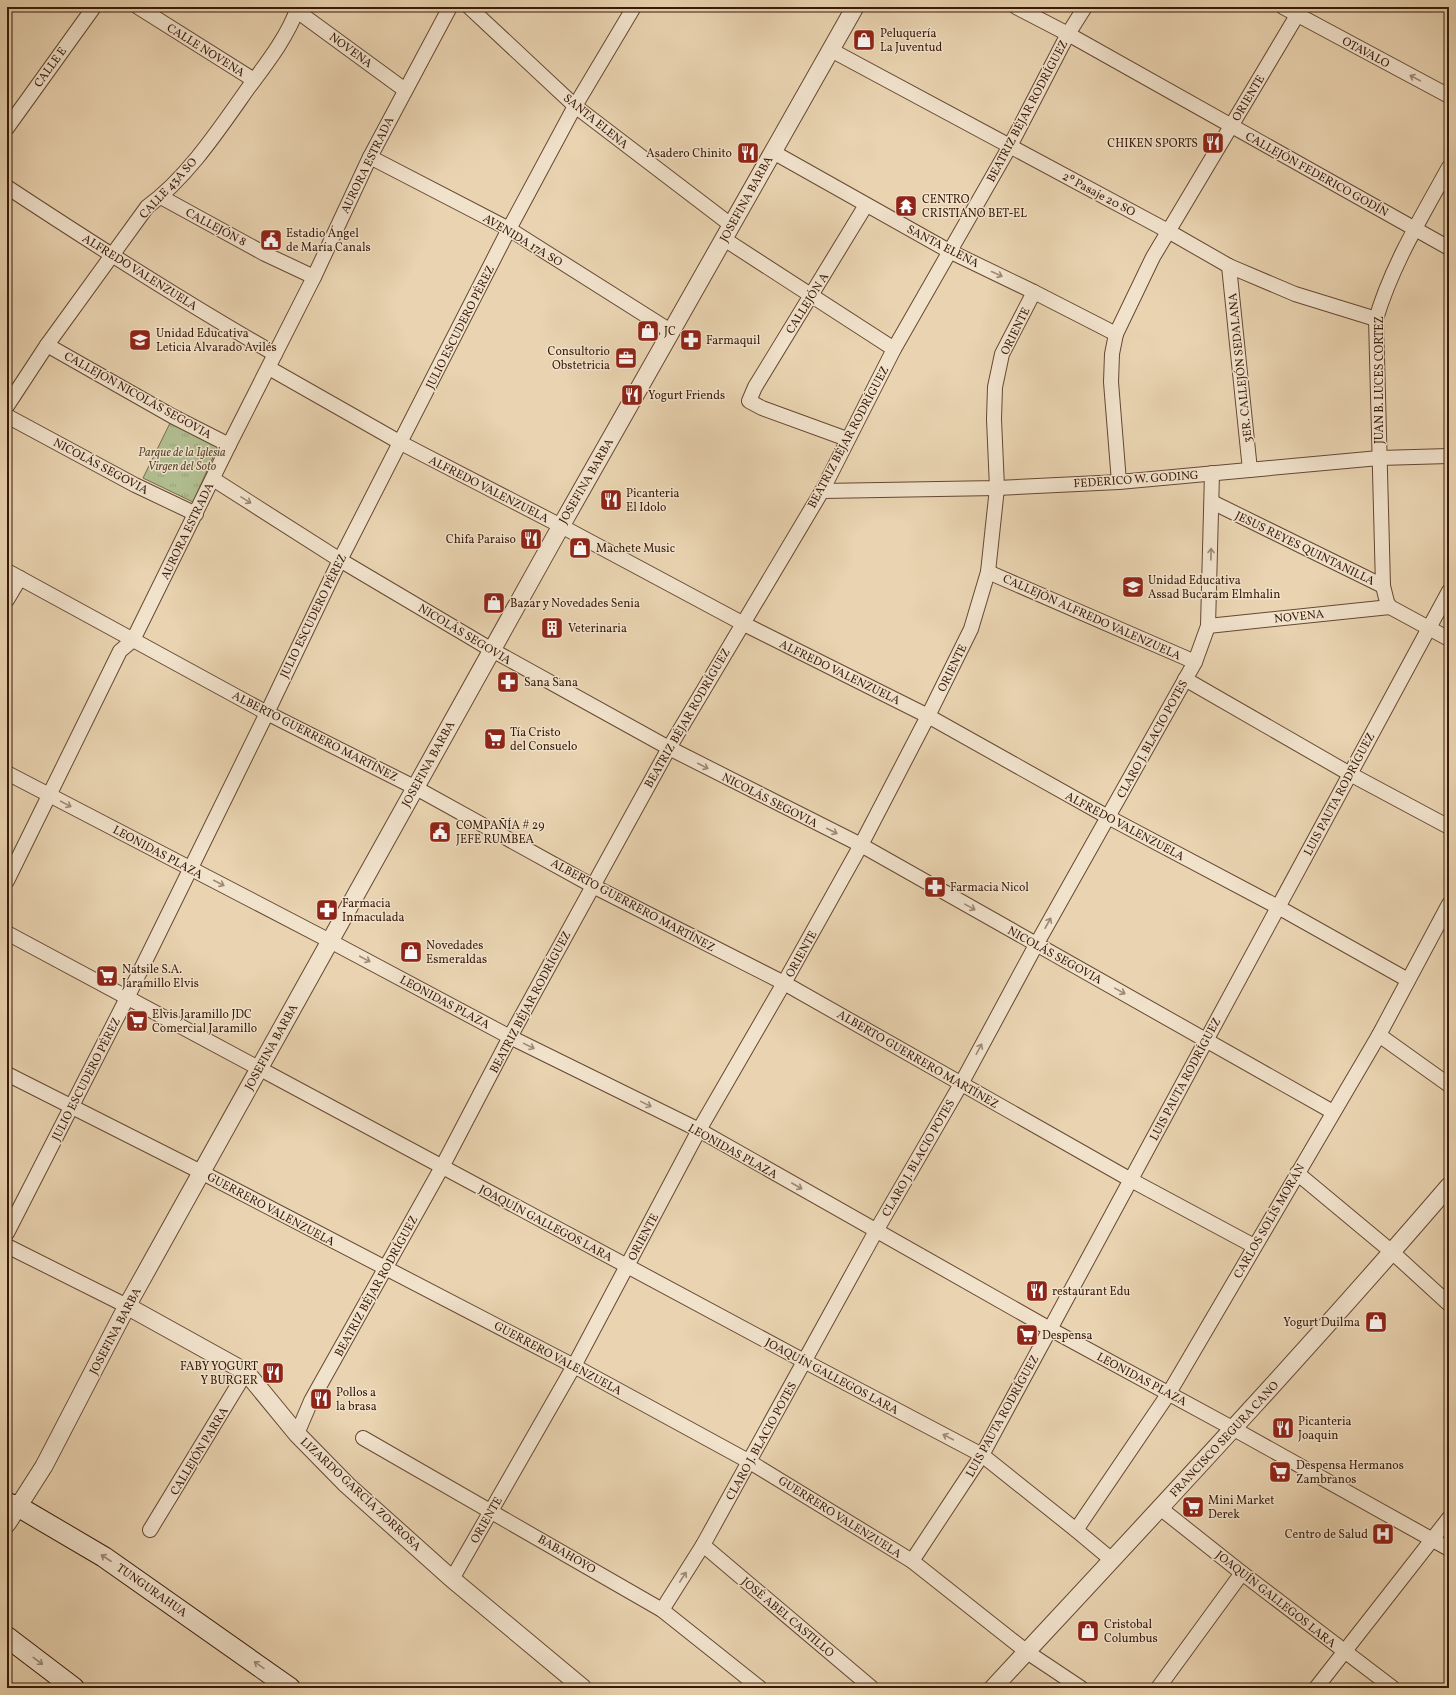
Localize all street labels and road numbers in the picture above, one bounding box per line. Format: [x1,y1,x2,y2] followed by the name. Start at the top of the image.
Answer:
[163,20,248,82] street label: CALLE NOVENA
[325,30,376,72] street label: NOVENA
[1339,34,1392,72] street label: OTAVALO
[983,37,1072,185] street label: BEATRIZ BÉJAR RODRÍGUEZ
[31,44,71,91] street label: CALLE E
[1229,72,1269,125] street label: ORIENTE
[560,91,632,153] street label: SANTA ELENA
[338,114,399,216] street label: AURORA ESTRADA
[1242,128,1392,221] street label: CALLEJÓN FEDERICO GODÍN
[717,153,778,246] street label: JOSEFINA BARBA
[136,154,201,223] street label: CALLE 43A SO
[1059,169,1138,221] street label: 2º Pasaje 20 SO
[182,204,249,251] street label: CALLEJÓN 8
[480,211,565,271] street label: AVENIDA 17A SO
[904,222,982,272] street label: SANTA ELENA
[79,231,201,315] street label: ALFREDO VALENZUELA
[422,263,499,392] street label: JULIO ESCUDERO PÉREZ
[782,269,833,337] street label: CALLEJÓN A
[1224,292,1257,444] street label: 3ER. CALLEJÓN SEDALANA
[997,305,1034,358] street label: ORIENTE
[1372,316,1388,444] street label: JUAN B. LUCES CORTEZ
[61,348,215,444] street label: CALLEJÓN NICOLÁS SEGOVIA
[804,363,893,511] street label: BEATRIZ BÉJAR RODRÍGUEZ
[50,434,152,499] street label: NICOLÁS SEGOVIA
[556,435,618,527] street label: JOSEFINA BARBA
[426,453,552,527] street label: ALFREDO VALENZUELA
[1073,468,1199,492] street label: FEDERICO W. GODING
[158,480,219,582] street label: AURORA ESTRADA
[1232,508,1378,590] street label: JESUS REYES QUINTANILLA
[276,551,351,681] street label: JULIO ESCUDERO PÉREZ
[1000,570,1184,665] street label: CALLEJÓN ALFREDO VALENZUELA
[415,600,515,669] street label: NICOLÁS SEGOVIA
[1273,606,1325,628] street label: NOVENA
[776,637,903,709] street label: ALFREDO VALENZUELA
[934,642,971,695] street label: ORIENTE
[640,645,735,791] street label: BEATRIZ BÉJAR RODRÍGUEZ
[1114,677,1192,802] street label: CLARO J. BLACIO POTES
[229,687,401,786] street label: ALBERTO GUERRERO MARTÍNEZ
[399,718,460,811] street label: JOSEFINA BARBA
[1300,730,1379,859] street label: LUIS PAUTA RODRÍGUEZ
[719,769,821,832] street label: NICOLÁS SEGOVIA
[1062,789,1187,865] street label: ALFREDO VALENZUELA
[110,822,206,884] street label: LEONIDAS PLAZA
[548,855,718,956] street label: ALBERTO GUERRERO MARTÍNEZ
[1004,922,1106,989] street label: NICOLÁS SEGOVIA
[486,928,575,1076] street label: BEATRIZ BÉJAR RODRÍGUEZ
[782,928,821,981] street label: ORIENTE
[397,972,493,1034] street label: LEONIDAS PLAZA
[242,1001,303,1094] street label: JOSEFINA BARBA
[834,1006,1002,1113] street label: ALBERTO GUERRERO MARTÍNEZ
[48,1015,125,1144] street label: JULIO ESCUDERO PÉREZ
[1146,1015,1225,1144] street label: LUIS PAUTA RODRÍGUEZ
[879,1097,959,1220] street label: CLARO J. BLACIO POTES
[685,1121,781,1183] street label: LEONIDAS PLAZA
[1230,1161,1309,1282] street label: CARLOS SOLÍS MORÁN
[204,1169,338,1251] street label: GUERRERO VALENZUELA
[476,1181,616,1266] street label: JOAQUÍN GALLEGOS LARA
[625,1211,663,1264] street label: ORIENTE
[330,1213,422,1360] street label: BEATRIZ BÉJAR RODRÍGUEZ
[86,1285,146,1378] street label: JOSEFINA BARBA
[491,1318,625,1400] street label: GUERRERO VALENZUELA
[762,1334,902,1419] street label: JOAQUÍN GALLEGOS LARA
[1094,1349,1190,1411] street label: LEONIDAS PLAZA
[962,1352,1043,1480] street label: LUIS PAUTA RODRÍGUEZ
[1167,1378,1283,1501] street label: FRANCISCO SEGURA CANO
[723,1379,801,1504] street label: CLARO J. BLACIO POTES
[166,1403,233,1499] street label: CALLEJÓN PARRA
[296,1434,425,1555] street label: LIZARDO GARCÍA ZORROSA
[775,1473,905,1563] street label: GUERRERO VALENZUELA
[467,1494,507,1547] street label: ORIENTE
[535,1532,599,1578] street label: BABAHOYO
[1212,1547,1340,1652] street label: JOAQUÍN GALLEGOS LARA
[113,1561,190,1621] street label: TUNGURAHUA
[738,1573,838,1662] street label: JOSÉ ABEL CASTILLO

